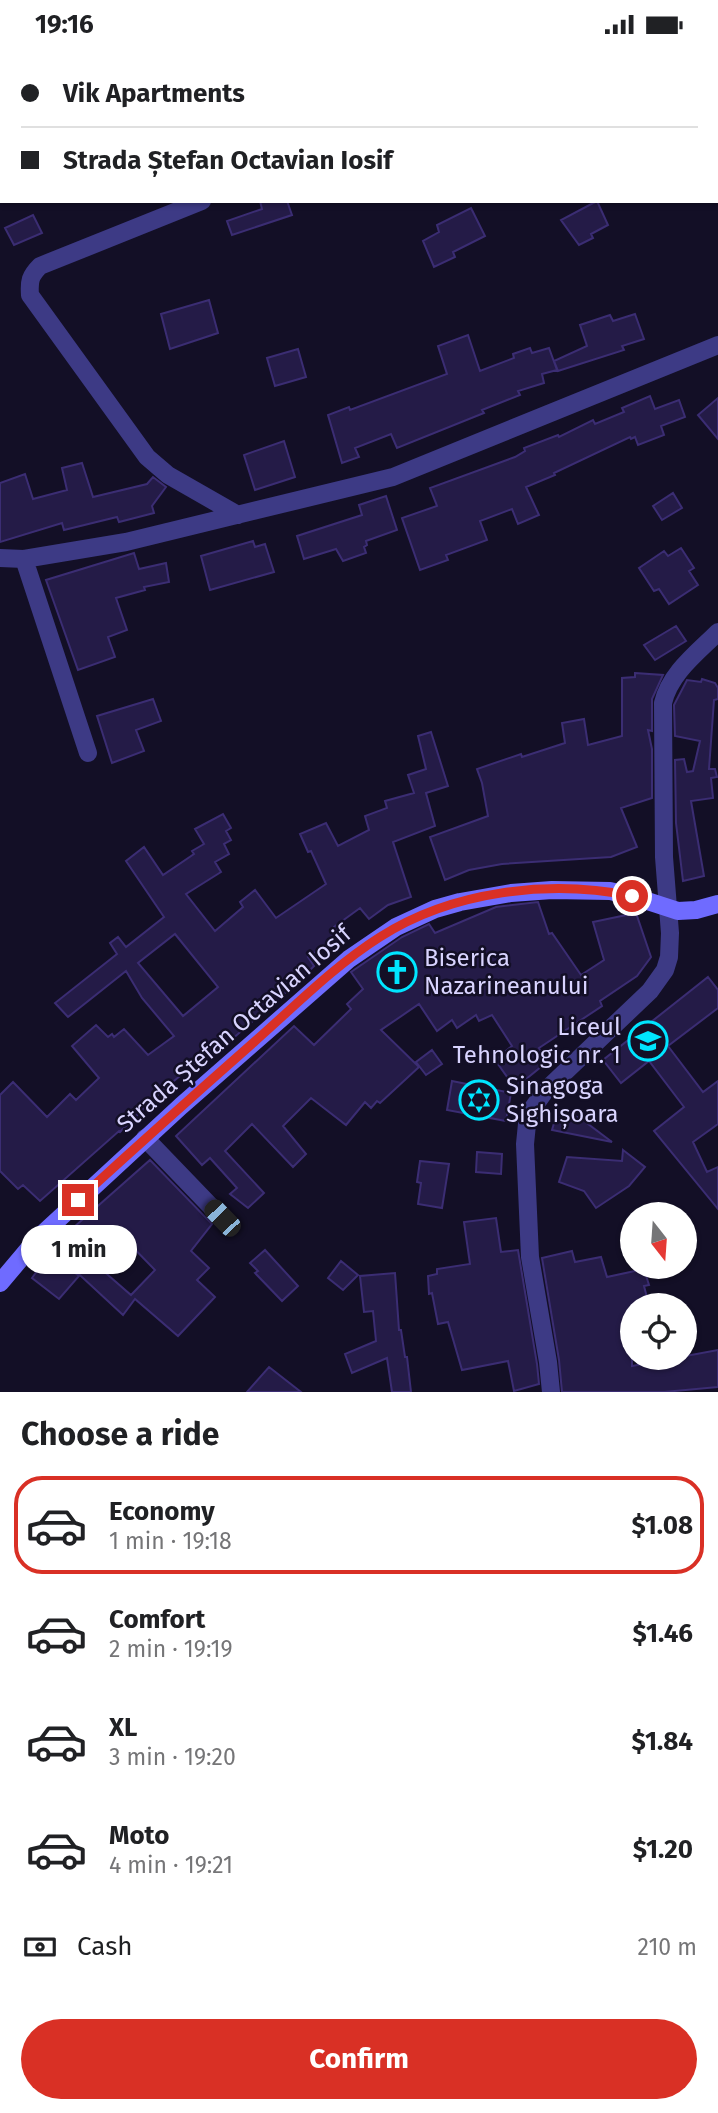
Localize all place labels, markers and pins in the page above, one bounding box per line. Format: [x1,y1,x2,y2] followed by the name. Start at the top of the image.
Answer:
[424,944,588,1000] place label: Biserica Nazarineanului
[376,951,418,993] church icon: Biserica Nazarineanului
[453,1013,621,1069] place label: Liceul Tehnologic nr. 1
[627,1020,669,1062] school or university icon: Liceul Tehnologic nr. 1
[506,1072,619,1129] place label: Sinagoga Sighișoara
[458,1079,500,1121] synagogue icon: Sinagoga Sighișoara

